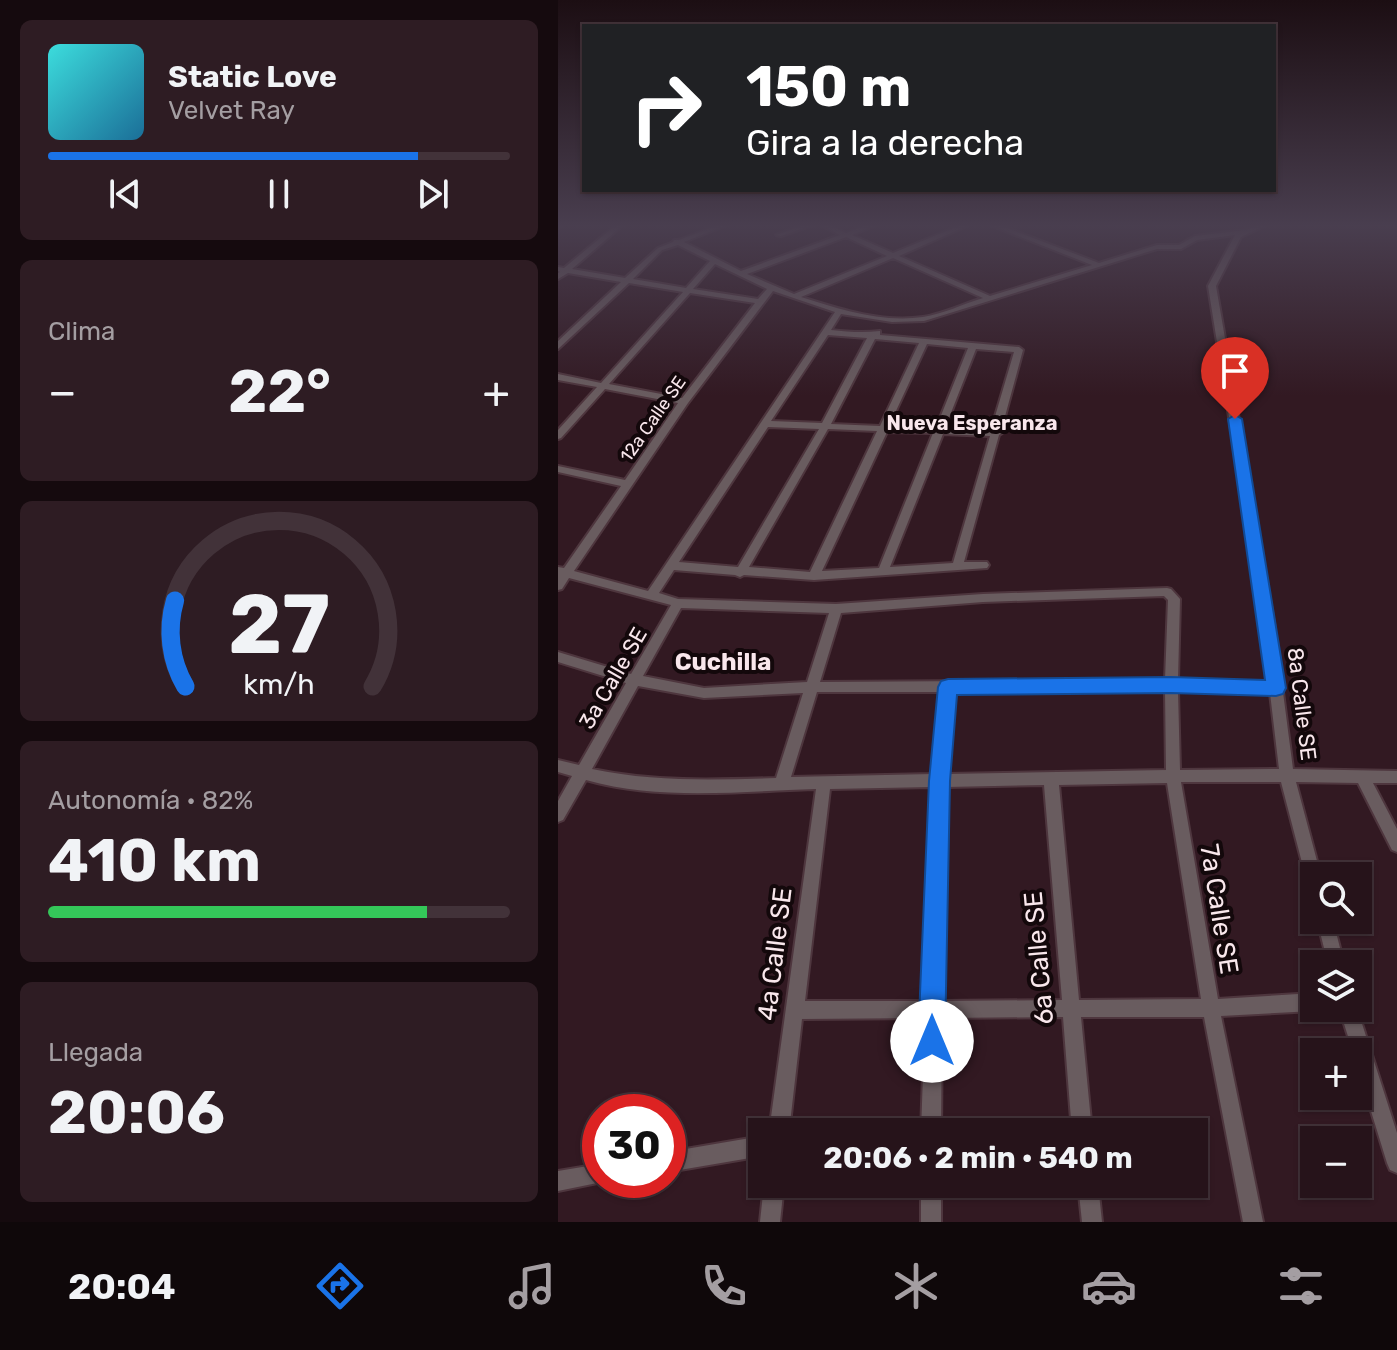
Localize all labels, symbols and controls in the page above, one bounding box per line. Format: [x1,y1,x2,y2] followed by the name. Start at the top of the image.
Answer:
[746,54,911,120] text: 150 m
[614,56,718,160] icon: right
[168,59,337,95] text: Static Love
[168,95,295,126] text: Velvet Ray
[746,121,1024,164] text: Gira a la derecha
[103,172,147,216] icon: previous
[257,172,301,216] icon: pause
[411,172,455,216] icon: next
[48,316,115,347] text: Clima
[1201,337,1269,419] pin
[1213,349,1257,393] icon: arrive
[228,356,331,427] text: 22°
[48,366,77,418] text: −
[483,366,510,418] text: +
[615,372,691,466] street label: 12a Calle SE
[887,411,1057,435] district label: Nueva Esperanza
[228,575,330,674] text: 27
[573,622,653,734] street label: 3a Calle SE
[1282,646,1322,762] street label: 8a Calle SE
[675,648,771,676] district label: Cuchilla
[243,667,315,701] text: km/h
[48,785,253,816] text: Autonomía · 82%
[48,825,261,896] text: 410 km
[1193,842,1245,976] street label: 7a Calle SE
[1300,862,1372,1198] map controls
[1300,862,1372,934] button: search
[751,886,799,1022] street label: 4a Calle SE
[1018,890,1060,1026] street label: 6a Calle SE
[1300,950,1372,1022] button: layers
[890,999,974,1083] position arrow
[48,1037,143,1068] text: Llegada
[1300,1038,1372,1110] button: +
[48,1077,225,1148] text: 20:06
[582,1094,686,1198] speed limit sign: 30
[1300,1126,1372,1198] button: −
[823,1140,1133,1176] text: 20:06 · 2 min · 540 m
[312,1258,368,1314] icon: directions
[504,1258,560,1314] icon: music
[696,1258,752,1314] icon: phone
[888,1258,944,1314] icon: climate
[1081,1258,1137,1314] icon: car
[1273,1258,1329,1314] icon: filters
[68,1265,176,1308] text: 20:04

